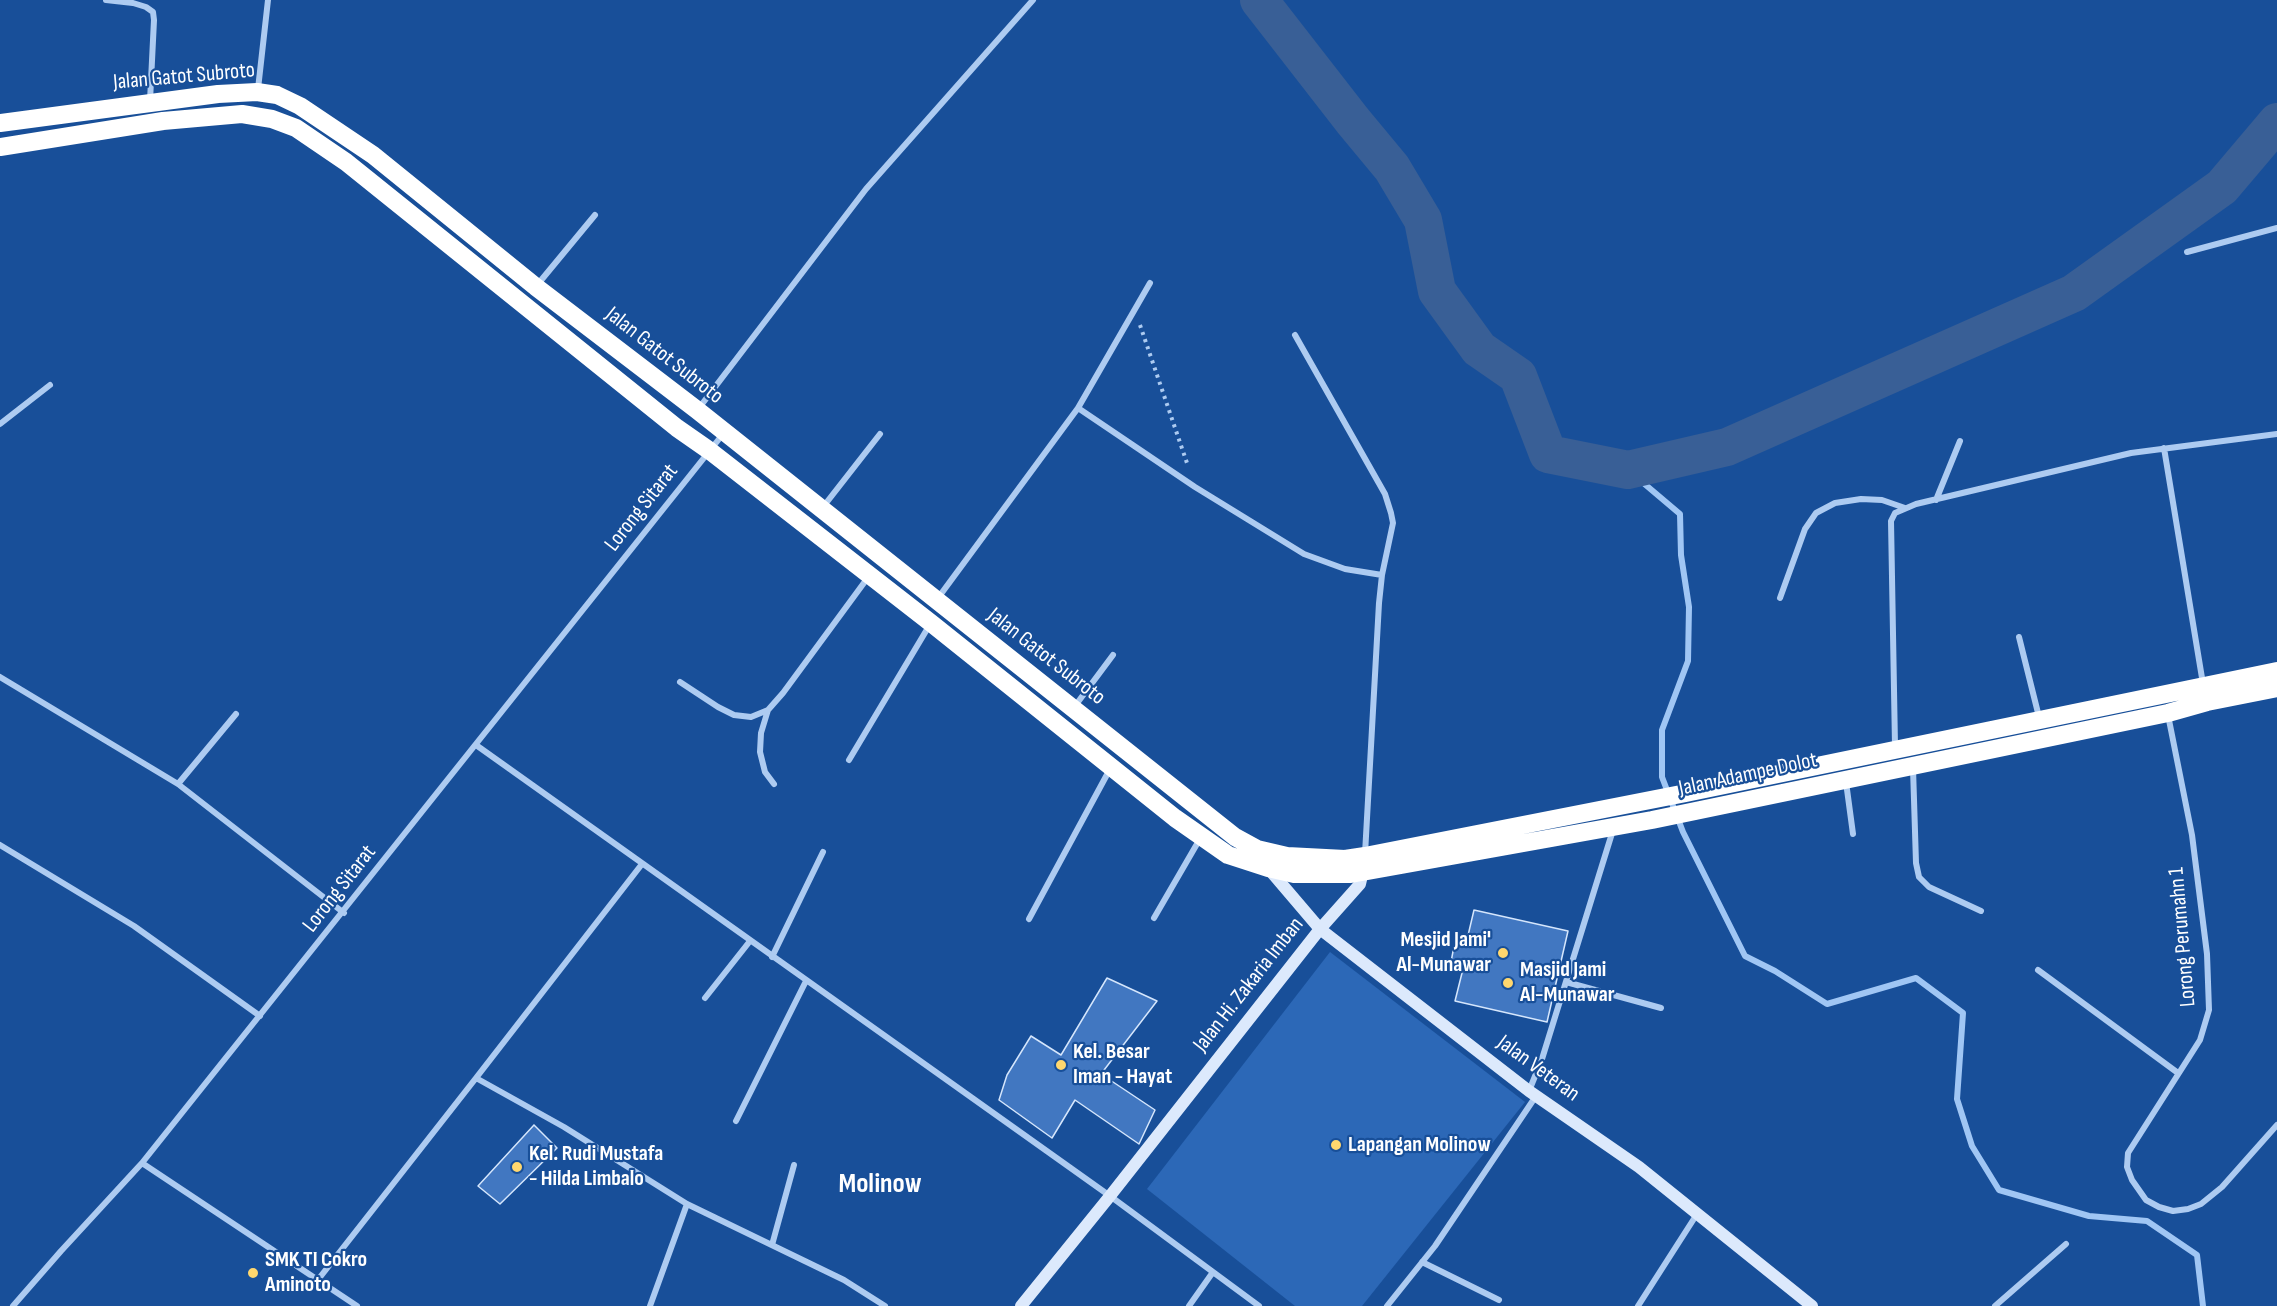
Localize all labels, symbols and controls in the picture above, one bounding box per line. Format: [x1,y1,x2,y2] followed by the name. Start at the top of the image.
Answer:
[112,58,256,96] street label: Jalan Gatot Subroto
[600,302,728,410] street label: Jalan Gatot Subroto
[600,459,684,557] street label: Lorong Sitarat
[982,603,1110,711] street label: Jalan Gatot Subroto
[1676,747,1820,803] street label: Jalan Adampe Dolot
[298,840,382,938] street label: Lorong Sitarat
[2164,866,2202,1008] street label: Lorong Perumahn 1
[1188,912,1310,1058] street label: Jalan Hi. Zakaria Imban
[1396,927,1491,978] place label: Mesjid Jami' Al-Munawar
[1496,946,1510,960] marker: Mesjid Jami' Al-Munawar
[1520,957,1615,1008] place label: Masjid Jami Al-Munawar
[1501,976,1515,990] marker: Masjid Jami Al-Munawar
[1492,1030,1584,1108] street label: Jalan Veteran
[1073,1039,1172,1090] place label: Kel. Besar Iman - Hayat
[1054,1058,1068,1072] marker: Kel. Besar Iman - Hayat
[1348,1132,1491,1158] place label: Lapangan Molinow
[1329,1138,1343,1152] marker: Lapangan Molinow
[529,1141,663,1192] place label: Kel. Rudi Mustafa - Hilda Limbalo
[510,1160,524,1174] marker: Kel. Rudi Mustafa - Hilda Limbalo
[838,1168,922,1202] district label: Molinow
[265,1247,367,1298] place label: SMK TI Cokro Aminoto
[246,1266,260,1280] marker: SMK TI Cokro Aminoto

